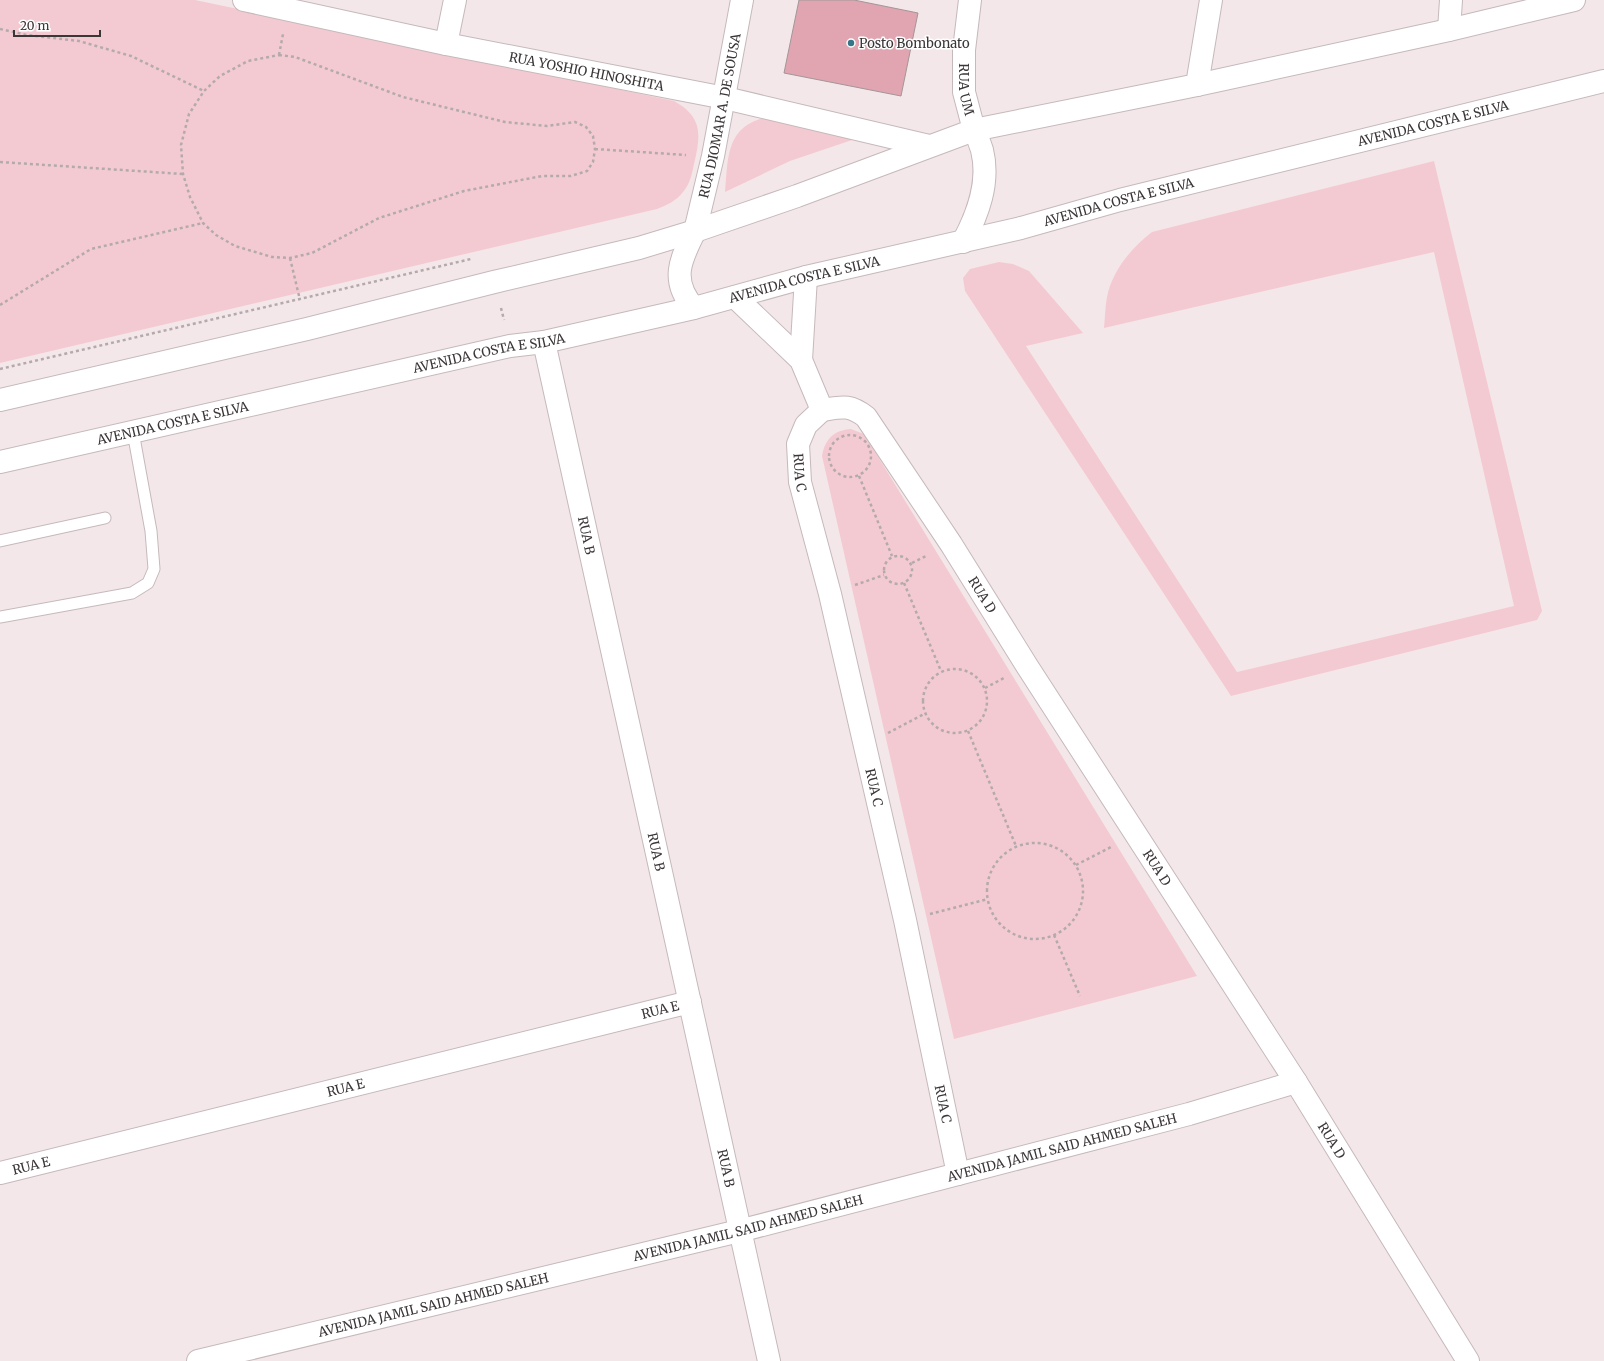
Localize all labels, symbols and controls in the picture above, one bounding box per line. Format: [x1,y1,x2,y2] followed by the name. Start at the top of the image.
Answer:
[14,12,100,38] scale bar
[20,18,49,33] text: 20 m
[695,31,745,200] street label: RUA DIOMAR A. DE SOUSA
[859,35,970,52] place label: Posto Bombonato
[846,38,856,48] marker: Posto Bombonato
[508,48,666,95] street label: RUA YOSHIO HINOSHITA
[955,63,978,118] street label: RUA UM
[1355,97,1511,151] street label: AVENIDA COSTA E SILVA
[1041,174,1197,230] street label: AVENIDA COSTA E SILVA
[726,252,882,307] street label: AVENIDA COSTA E SILVA
[410,329,567,377] street label: AVENIDA COSTA E SILVA
[94,398,251,449] street label: AVENIDA COSTA E SILVA
[789,453,810,494] street label: RUA C
[574,515,599,556] street label: RUA B
[964,573,1000,616] street label: RUA D
[861,767,887,808] street label: RUA C
[644,831,669,873] street label: RUA B
[1139,846,1175,889] street label: RUA D
[640,997,682,1023] street label: RUA E
[325,1075,367,1101] street label: RUA E
[931,1083,955,1125] street label: RUA C
[944,1110,1179,1186] street label: AVENIDA JAMIL SAID AHMED SALEH
[1314,1119,1349,1162] street label: RUA D
[713,1147,738,1189] street label: RUA B
[11,1153,53,1179] street label: RUA E
[631,1191,865,1265] street label: AVENIDA JAMIL SAID AHMED SALEH
[315,1269,550,1341] street label: AVENIDA JAMIL SAID AHMED SALEH

